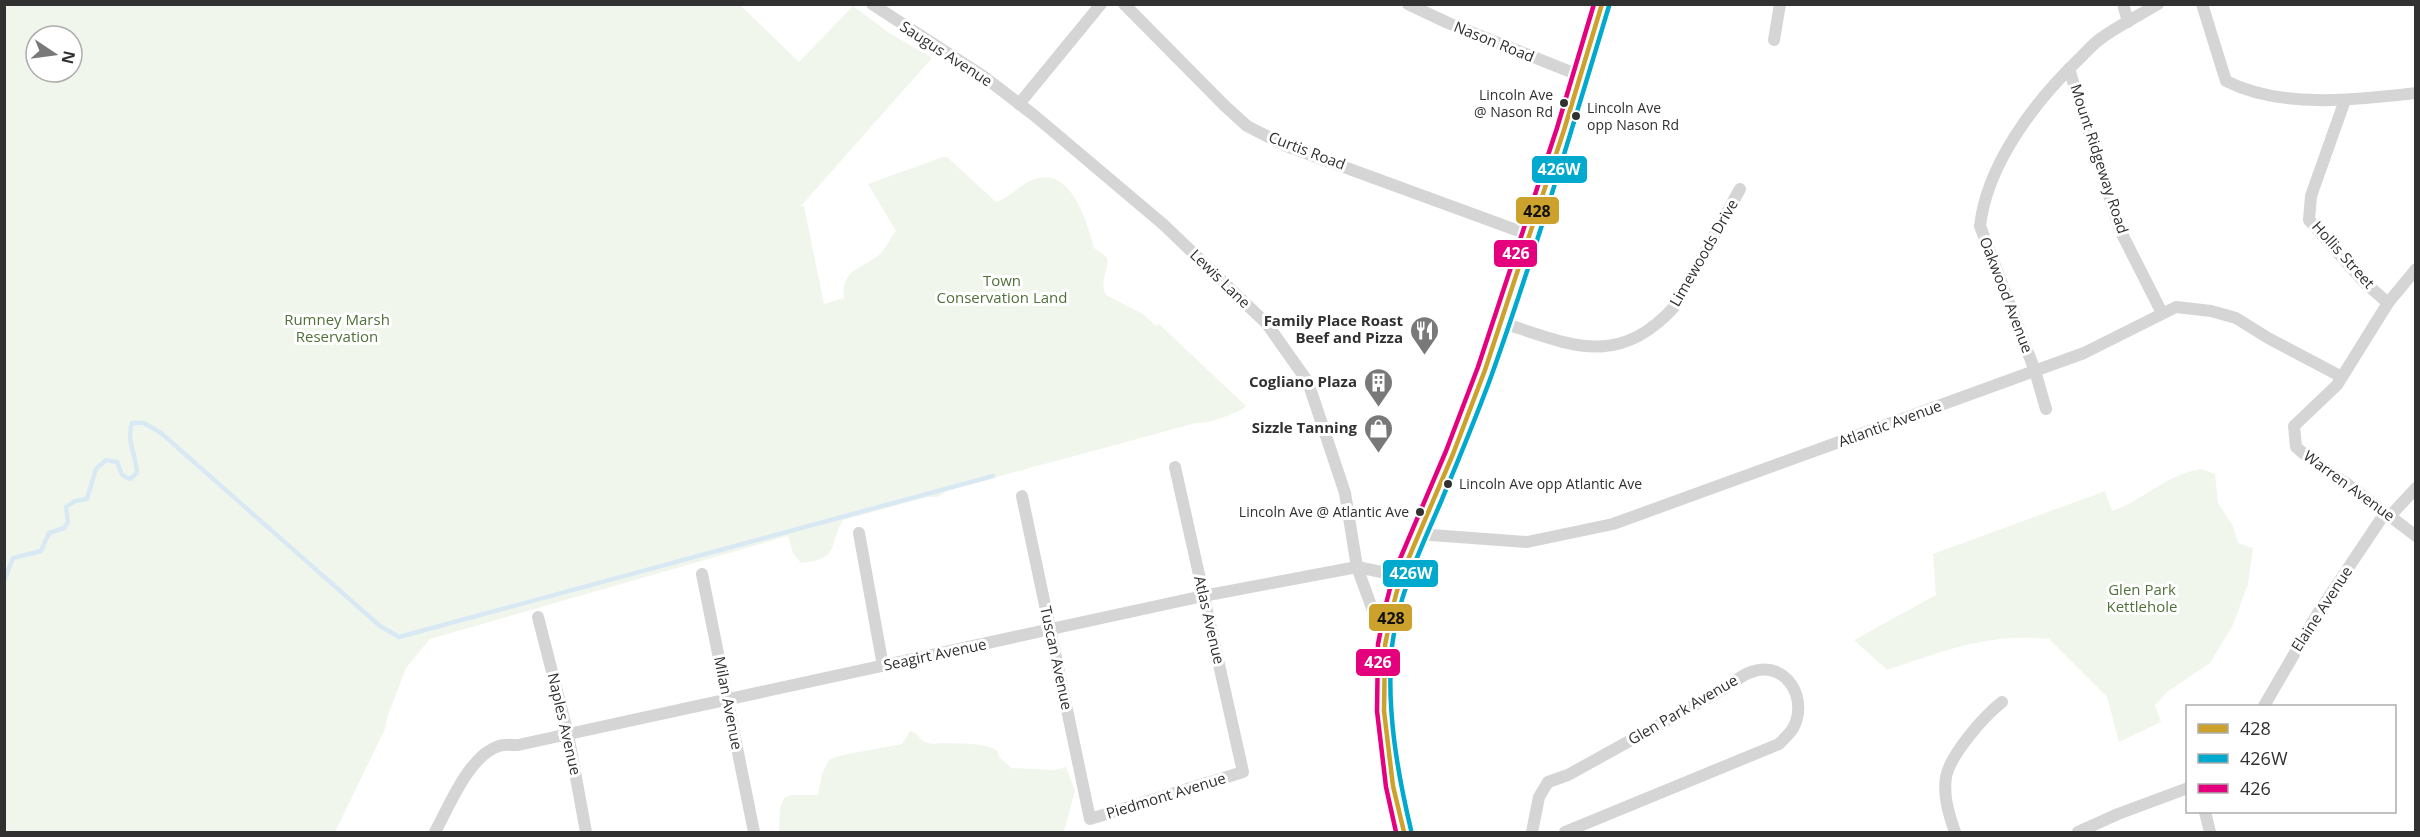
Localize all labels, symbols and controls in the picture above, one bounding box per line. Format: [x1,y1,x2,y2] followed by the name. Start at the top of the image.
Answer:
[896,16,997,91] street label: Saugus Avenue
[1451,16,1537,66] street label: Nason Road
[24,24,84,84] north arrow
[56,49,81,66] text: N
[2066,81,2134,236] street label: Mount Ridgeway Road
[1474,85,1553,121] place label: Lincoln Ave @ Nason Rd
[1558,97,1570,109] marker: Lincoln Ave @ Nason Rd
[1587,98,1679,134] place label: Lincoln Ave opp Nason Rd
[1570,110,1582,122] marker: Lincoln Ave opp Nason Rd
[1266,126,1349,174] street label: Curtis Road
[1531,155,1588,184] line badge: 426W
[1538,158,1581,180] text: 426W
[1664,195,1742,310] street label: Limewoods Drive
[1515,196,1560,225] line badge: 428
[1523,200,1551,222] text: 428
[2308,216,2379,292] street label: Hollis Street
[1976,234,2038,356] street label: Oakwood Avenue
[1493,239,1538,268] line badge: 426
[1502,242,1530,264] text: 426
[1186,245,1255,312] street label: Lewis Lane
[937,270,1068,307] park label: Town Conservation Land
[284,309,390,346] park label: Rumney Marsh Reservation
[1264,310,1403,347] place label: Family Place Roast Beef and Pizza
[1408,314,1440,356] restaurant icon: Family Place Roast Beef and Pizza
[1362,366,1394,408] building icon: Cogliano Plaza
[1249,371,1357,391] place label: Cogliano Plaza
[1835,395,1944,451] street label: Atlantic Avenue
[1362,412,1394,454] shop icon: Sizzle Tanning
[1252,417,1358,437] place label: Sizzle Tanning
[2300,445,2399,525] street label: Warren Avenue
[1459,474,1642,493] place label: Lincoln Ave opp Atlantic Ave
[1442,478,1454,490] marker: Lincoln Ave opp Atlantic Ave
[1239,502,1409,521] place label: Lincoln Ave @ Atlantic Ave
[1414,506,1426,518] marker: Lincoln Ave @ Atlantic Ave
[1382,559,1439,588] line badge: 426W
[1390,562,1433,584] text: 426W
[2286,562,2356,655] street label: Elaine Avenue
[1190,574,1230,666] street label: Atlas Avenue
[2107,579,2177,616] park label: Glen Park Kettlehole
[1368,603,1413,632] line badge: 428
[1036,604,1078,711] street label: Tuscan Avenue
[1377,607,1405,629] text: 428
[882,633,988,675] street label: Seagirt Avenue
[1355,648,1401,677] line badge: 426
[1364,651,1392,673] text: 426
[710,654,748,751] street label: Milan Avenue
[1624,670,1741,749] street label: Glen Park Avenue
[543,671,586,777] street label: Naples Avenue
[2186,705,2396,813] legend
[2240,716,2271,740] text: 428
[2240,746,2288,770] text: 426W
[1104,767,1228,823] street label: Piedmont Avenue
[2240,776,2271,800] text: 426

